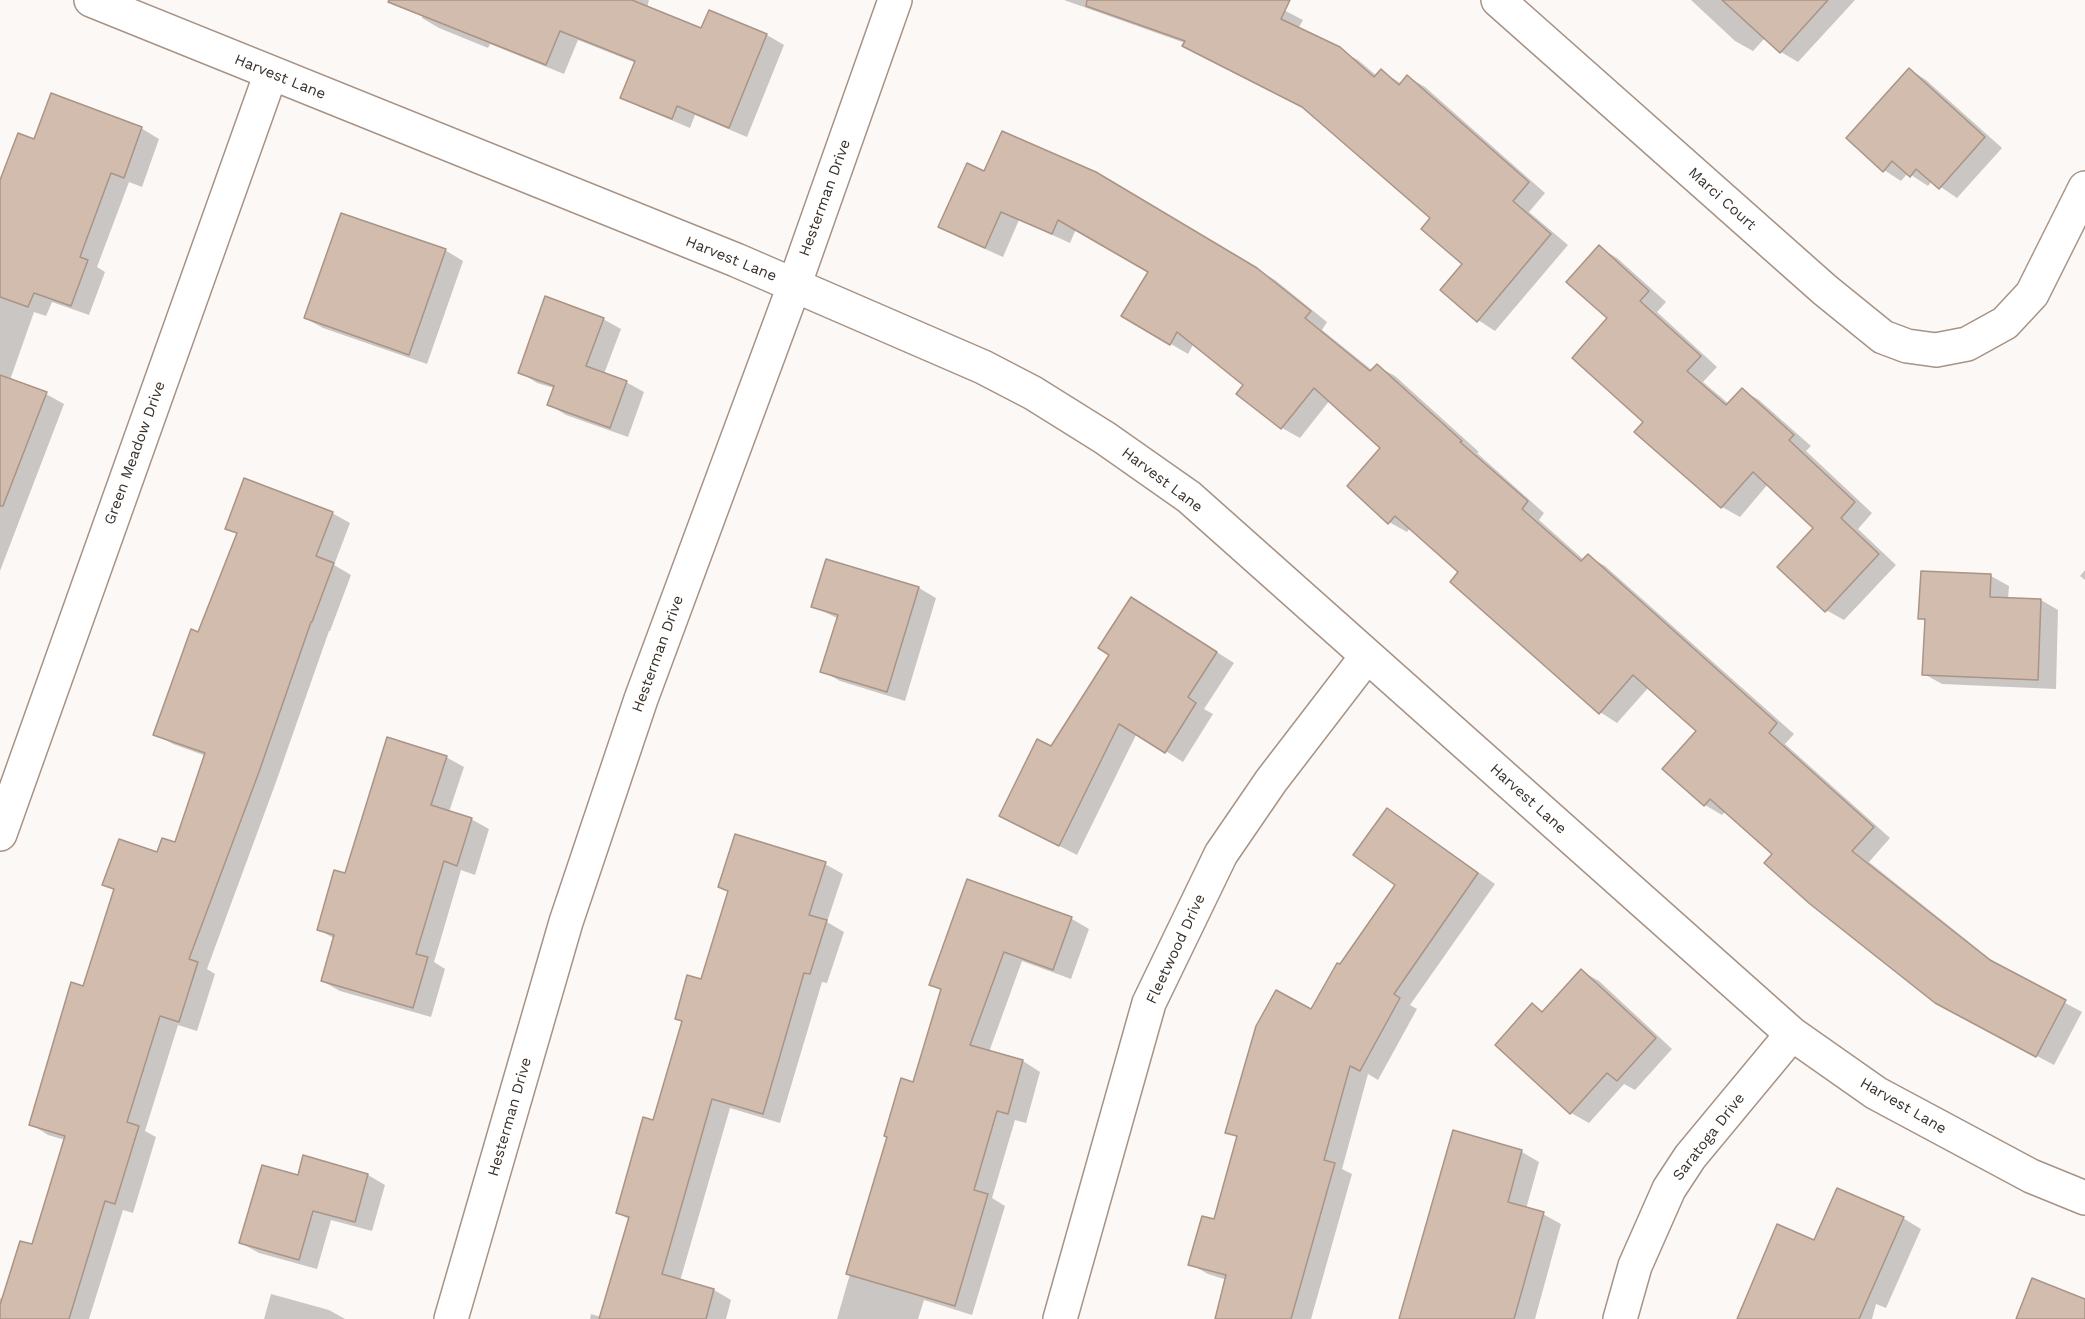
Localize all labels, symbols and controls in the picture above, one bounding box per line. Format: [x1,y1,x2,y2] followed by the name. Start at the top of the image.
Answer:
[232,51,328,103] street label: Harvest Lane
[796,137,854,259] street label: Hesterman Drive
[1684,164,1760,234] street label: Marci Court
[683,233,779,285] street label: Harvest Lane
[101,379,169,527] street label: Green Meadow Drive
[1118,444,1206,516] street label: Harvest Lane
[629,593,687,715] street label: Hesterman Drive
[1486,760,1570,838] street label: Harvest Lane
[1143,891,1209,1007] street label: Fleetwood Drive
[484,1055,536,1179] street label: Hesterman Drive
[1857,1074,1949,1138] street label: Harvest Lane
[1669,1090,1749,1184] street label: Saratoga Drive

